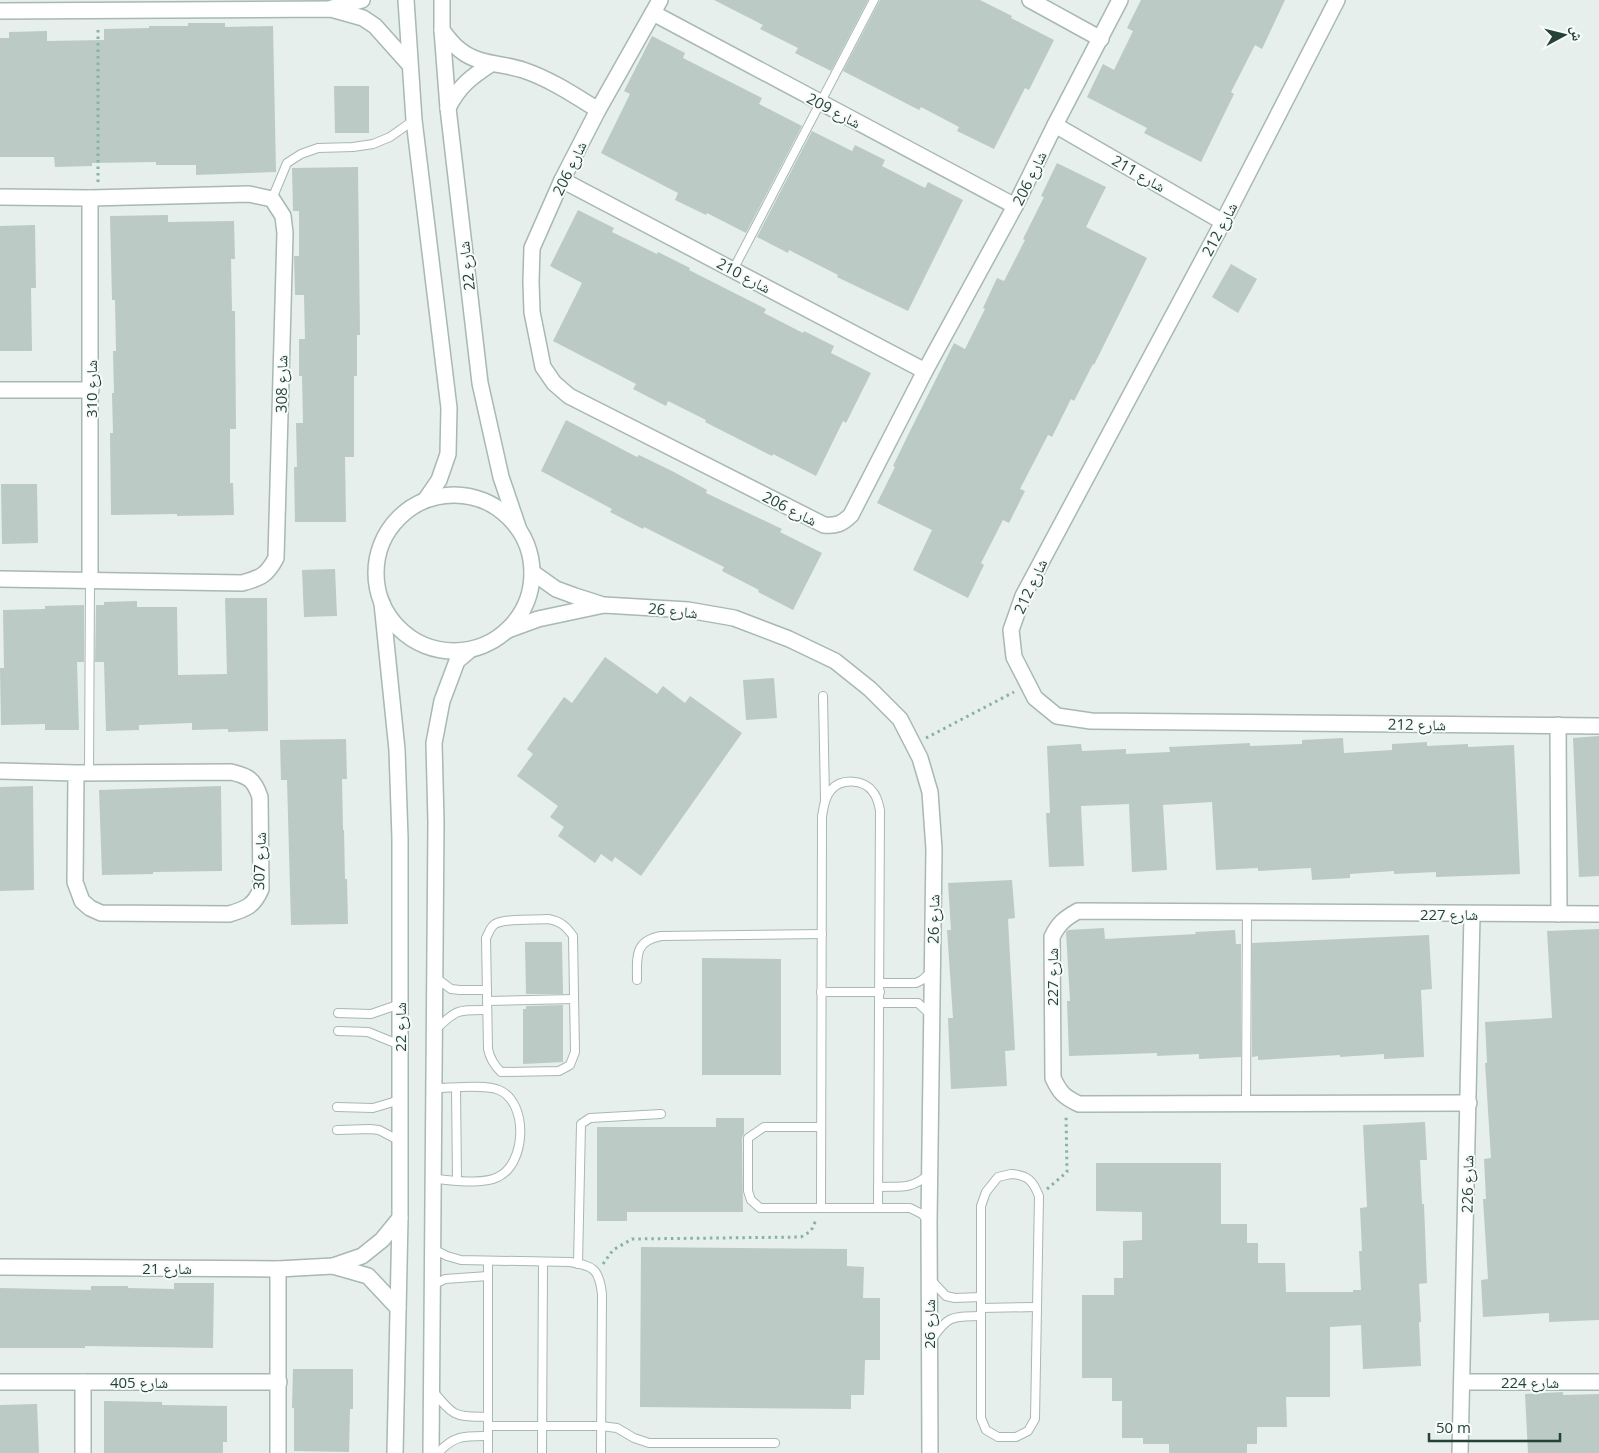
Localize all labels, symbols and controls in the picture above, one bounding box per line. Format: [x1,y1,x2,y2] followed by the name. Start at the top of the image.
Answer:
[1539,10,1589,60] north arrow
[1567,25,1588,42] text: ش
[803,88,864,133] street label: شارع 209
[547,137,592,199] street label: شارع 206
[1007,147,1052,209] street label: شارع 206
[1108,150,1169,197] street label: شارع 211
[1197,199,1242,260] street label: شارع 212
[453,240,480,292] street label: شارع 22
[713,253,774,298] street label: شارع 210
[270,355,293,413] street label: شارع 308
[81,360,102,418] street label: شارع 310
[759,486,821,531] street label: شارع 206
[1009,555,1052,617] street label: شارع 212
[647,597,699,624] street label: شارع 26
[1388,713,1446,736] street label: شارع 212
[248,831,271,890] street label: شارع 307
[923,894,944,944] street label: شارع 26
[1420,904,1478,925] street label: شارع 227
[1042,948,1063,1006] street label: شارع 227
[390,1002,411,1052] street label: شارع 22
[1456,1155,1479,1213] street label: شارع 226
[142,1258,192,1279] street label: شارع 21
[919,1299,940,1349] street label: شارع 26
[110,1372,168,1393] street label: شارع 405
[1501,1372,1559,1393] street label: شارع 224
[1429,1410,1560,1442] scale bar
[1436,1417,1471,1437] text: 50 m

